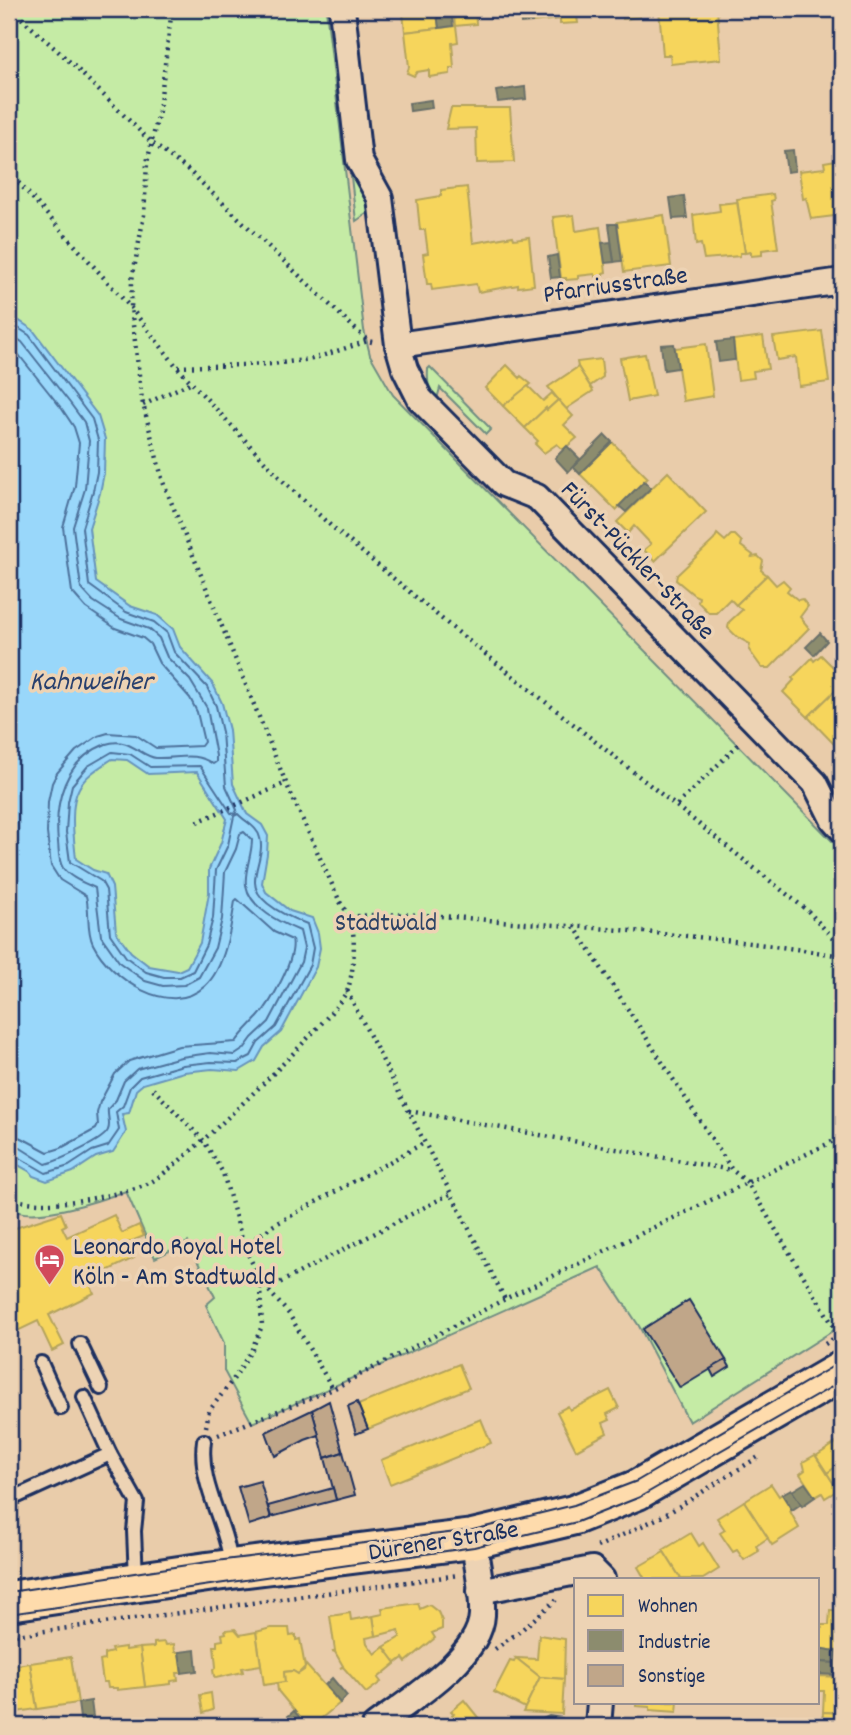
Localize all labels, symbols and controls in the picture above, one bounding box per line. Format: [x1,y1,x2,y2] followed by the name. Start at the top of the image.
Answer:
[541,258,690,315] street label: Pfarriusstraße
[551,473,722,649] street label: Fürst-Pückler-Straße
[30,664,156,704] water label: Kahnweiher
[335,906,437,943] park label: Stadtwald
[73,1230,281,1297] place label: Leonardo Royal Hotel Köln - Am Stadtwald
[33,1243,67,1287] hotel icon: Leonardo Royal Hotel Köln - Am Stadtwald
[366,1512,521,1573] street label: Dürener Straße
[574,1578,820,1704] legend
[638,1593,698,1623] text: Wohnen
[638,1629,711,1659] text: Industrie
[638,1663,705,1693] text: Sonstige

